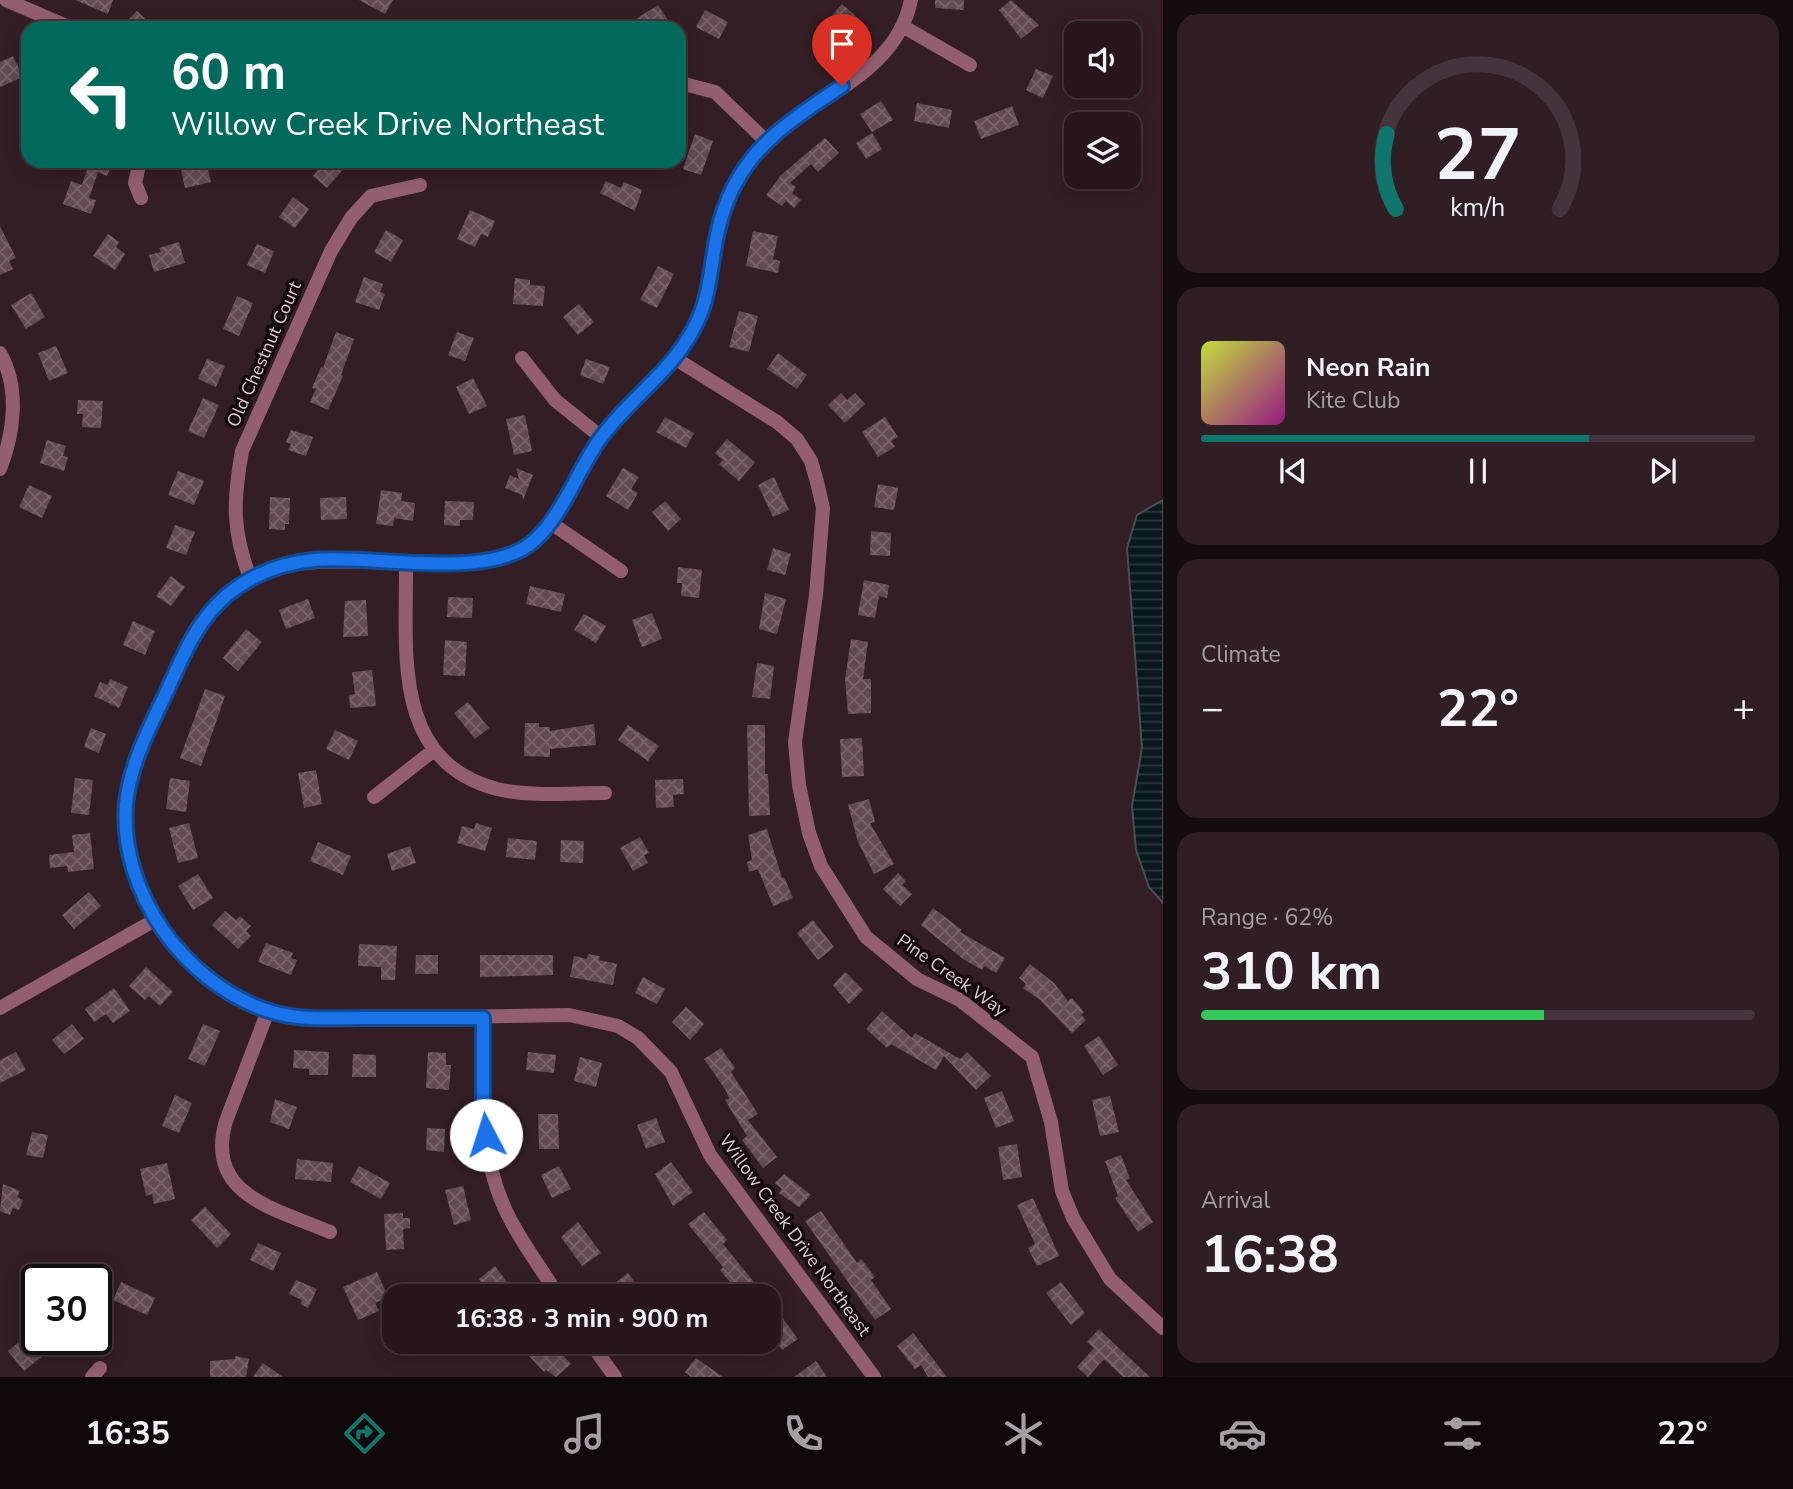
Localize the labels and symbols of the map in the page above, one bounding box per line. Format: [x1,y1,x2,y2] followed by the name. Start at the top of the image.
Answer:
[812,14,872,86] pin
[221,277,307,431] street label: Old Chestnut Court
[892,928,1012,1022] street label: Pine Creek Way
[449,1098,523,1172] position arrow
[714,1129,877,1341] street label: Willow Creek Drive Northeast
[21,1264,112,1355] speed limit sign: 30

